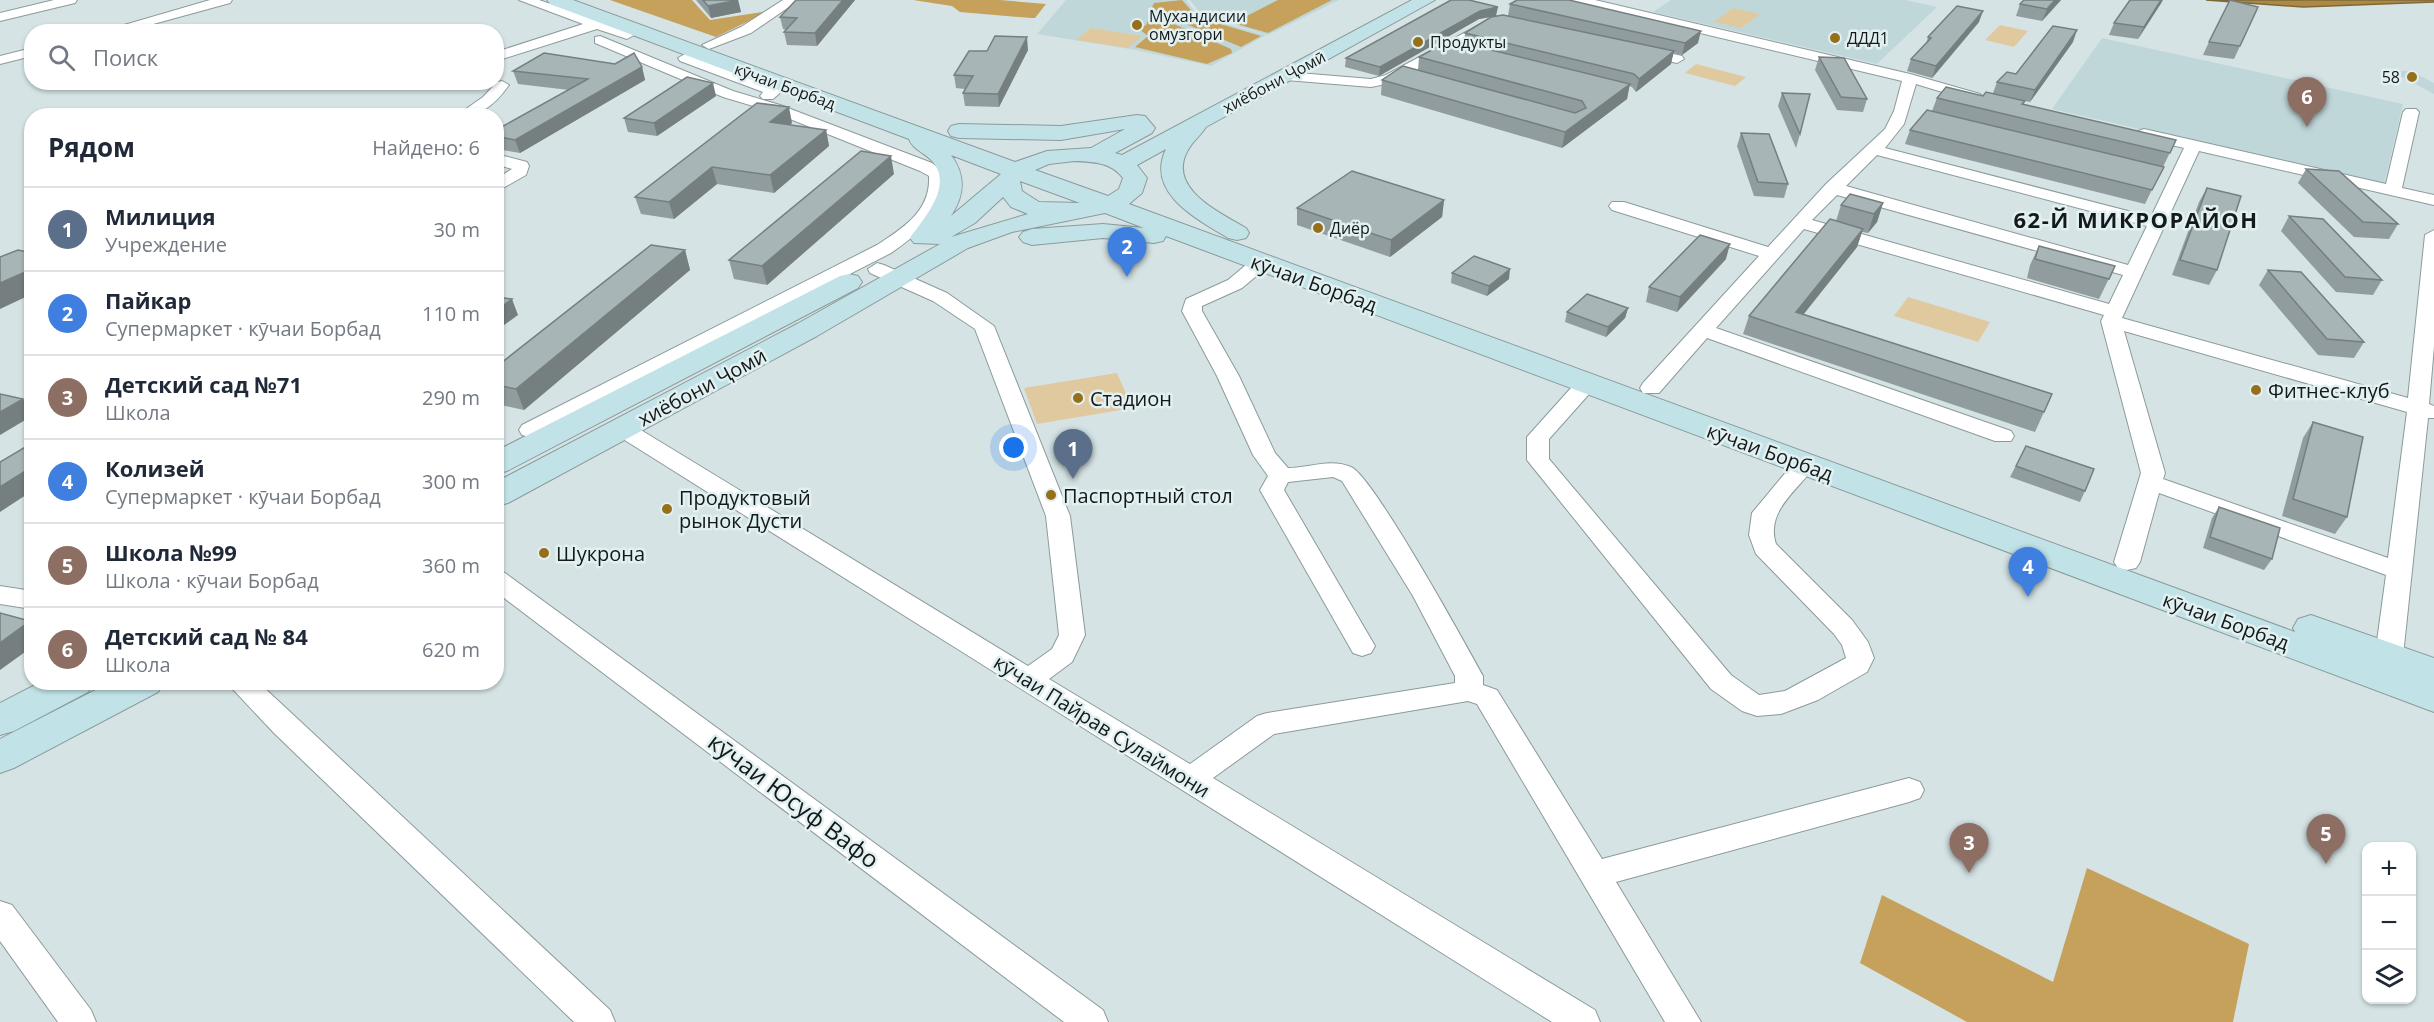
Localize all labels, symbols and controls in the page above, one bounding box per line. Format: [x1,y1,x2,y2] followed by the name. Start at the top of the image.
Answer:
[1149,5,1246,45] place label: Мухандисии омузгори
[1130,18,1144,32] marker: Мухандисии омузгори
[24,24,504,90] search box
[1847,27,1889,49] place label: ДДД1
[1430,31,1506,53] place label: Продукты
[1828,31,1842,45] marker: ДДД1
[1411,35,1425,49] marker: Продукты
[45,41,78,74] icon: search
[93,42,158,72] text: Поиск
[1219,46,1329,118] street label: хиёбони Ҷомӣ
[731,58,839,114] street label: кӯчаи Борбад
[2382,66,2400,88] place label: 58
[2405,70,2419,84] marker: 58
[2288,78,2326,127] pin: 6
[48,129,135,165] text: Рядом
[372,134,480,161] text: Найдено: 6
[105,201,216,231] text: Милиция
[2014,204,2258,234] district label: 62-Й МИКРОРАЙОН
[62,216,73,243] text: 1
[433,216,480,243] text: 30 m
[1330,217,1370,239] place label: Диëр
[1311,221,1325,235] marker: Диëр
[1108,228,1146,277] pin: 2
[105,231,227,258] text: Учреждение
[1247,248,1381,319] street label: кӯчаи Борбад
[105,285,191,315] text: Пайкар
[62,300,73,327] text: 2
[422,300,480,327] text: 110 m
[105,315,381,342] text: Супермаркет · кӯчаи Борбад
[633,342,771,432] street label: хиёбони Ҷомӣ
[105,369,302,399] text: Детский сад №71
[2268,377,2390,404] place label: Фитнес-клуб
[2249,383,2263,397] marker: Фитнес-клуб
[62,384,73,411] text: 3
[422,384,480,411] text: 290 m
[1090,385,1172,412] place label: Стадион
[1071,391,1085,405] marker: Стадион
[105,399,171,426] text: Школа
[1703,417,1837,488] street label: кӯчаи Борбад
[1054,430,1092,479] pin: 1
[999,433,1028,462] your location
[105,453,205,483] text: Колизей
[62,468,73,495] text: 4
[422,468,480,495] text: 300 m
[1063,482,1233,509] place label: Паспортный стол
[105,483,381,510] text: Супермаркет · кӯчаи Борбад
[679,484,811,534] place label: Продуктовый рынок Дусти
[1044,488,1058,502] marker: Паспортный стол
[660,502,674,516] marker: Продуктовый рынок Дусти
[105,537,237,567] text: Школа №99
[556,540,645,567] place label: Шукрона
[537,546,551,560] marker: Шукрона
[2008,548,2048,597] pin: 4
[62,552,73,579] text: 5
[422,552,480,579] text: 360 m
[105,567,319,594] text: Школа · кӯчаи Борбад
[2159,586,2293,657] street label: кӯчаи Борбад
[105,621,308,651] text: Детский сад № 84
[62,636,73,663] text: 6
[422,636,480,663] text: 620 m
[989,648,1215,804] street label: кӯчаи Пайрав Сулаймони
[105,651,171,678] text: Школа
[702,725,886,875] street label: кӯчаи Юсуф Вафо
[2306,814,2346,864] pin: 5
[1950,824,1988,873] pin: 3
[2362,842,2416,1004] map controls
[2362,842,2416,896] button: +
[2362,896,2416,950] button: −
[2362,950,2416,1004] button: layers

